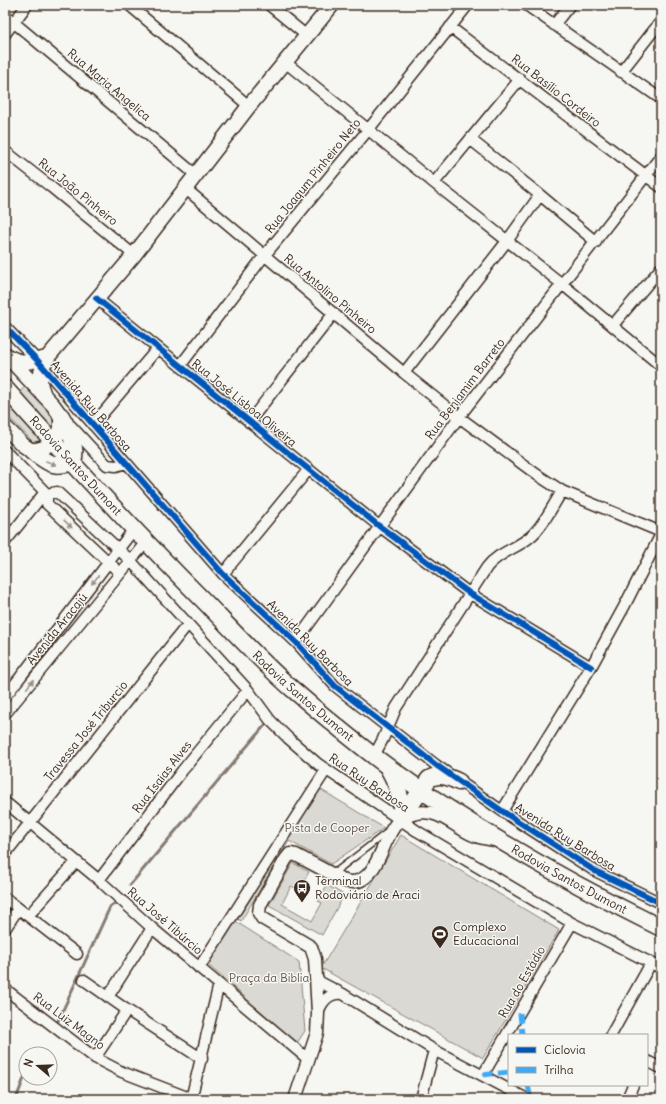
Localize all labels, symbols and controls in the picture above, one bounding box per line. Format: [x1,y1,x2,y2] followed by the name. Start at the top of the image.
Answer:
[65,45,154,124] street label: Rua Maria Angelica
[509,51,604,130] street label: Rua Basílio Cordeiro
[262,115,364,236] street label: Rua Joaqum Pinheiro Neto
[36,155,121,228] street label: Rua João Pinheiro
[281,251,380,337] street label: Rua Antolino Pinheiro
[422,335,508,442] street label: Rua Benjamim Barreto
[189,356,300,450] street label: Rua José Lisboa Oliveira
[48,357,135,454] street label: Avenida Ruy Barbosa
[27,413,125,518] street label: Rodovia Santos Dumont
[45,459,57,466] one-way arrow
[63,519,73,529] one-way arrow
[91,574,99,585] one-way arrow
[23,590,90,668] street label: Avenida Aracajú
[264,596,357,689] street label: Avenida Ruy Barbosa
[250,648,357,744] street label: Rodovia Santos Dumont
[41,677,131,784] street label: Travessa José Triburcio
[25,679,34,689] one-way arrow
[129,737,195,816] street label: Rua Isaias Alves
[326,750,412,815] street label: Rua Ruy Barbosa
[512,800,618,874] street label: Avenida Ruy Barbosa
[285,820,370,835] park label: Pista de Cooper
[509,841,630,917] street label: Rodovia Santos Dumont
[315,873,420,902] place label: Terminal Rodoviário de Araci
[292,878,312,903] bus stop icon: Terminal Rodoviário de Araci
[125,884,206,958] street label: Rua José Tibúrcio
[453,919,519,948] place label: Complexo Educacional
[430,924,450,949] sports icon: Complexo Educacional
[495,943,548,1020] street label: Rua do Estádio
[229,970,309,985] park label: Praça da Biblia
[31,989,108,1053] street label: Rua Luiz Magno
[508,1034,648,1086] legend
[544,1042,586,1057] text: Ciclovia
[18,1046,58,1086] north arrow
[21,1057,36,1069] text: N
[544,1062,574,1077] text: Trilha

